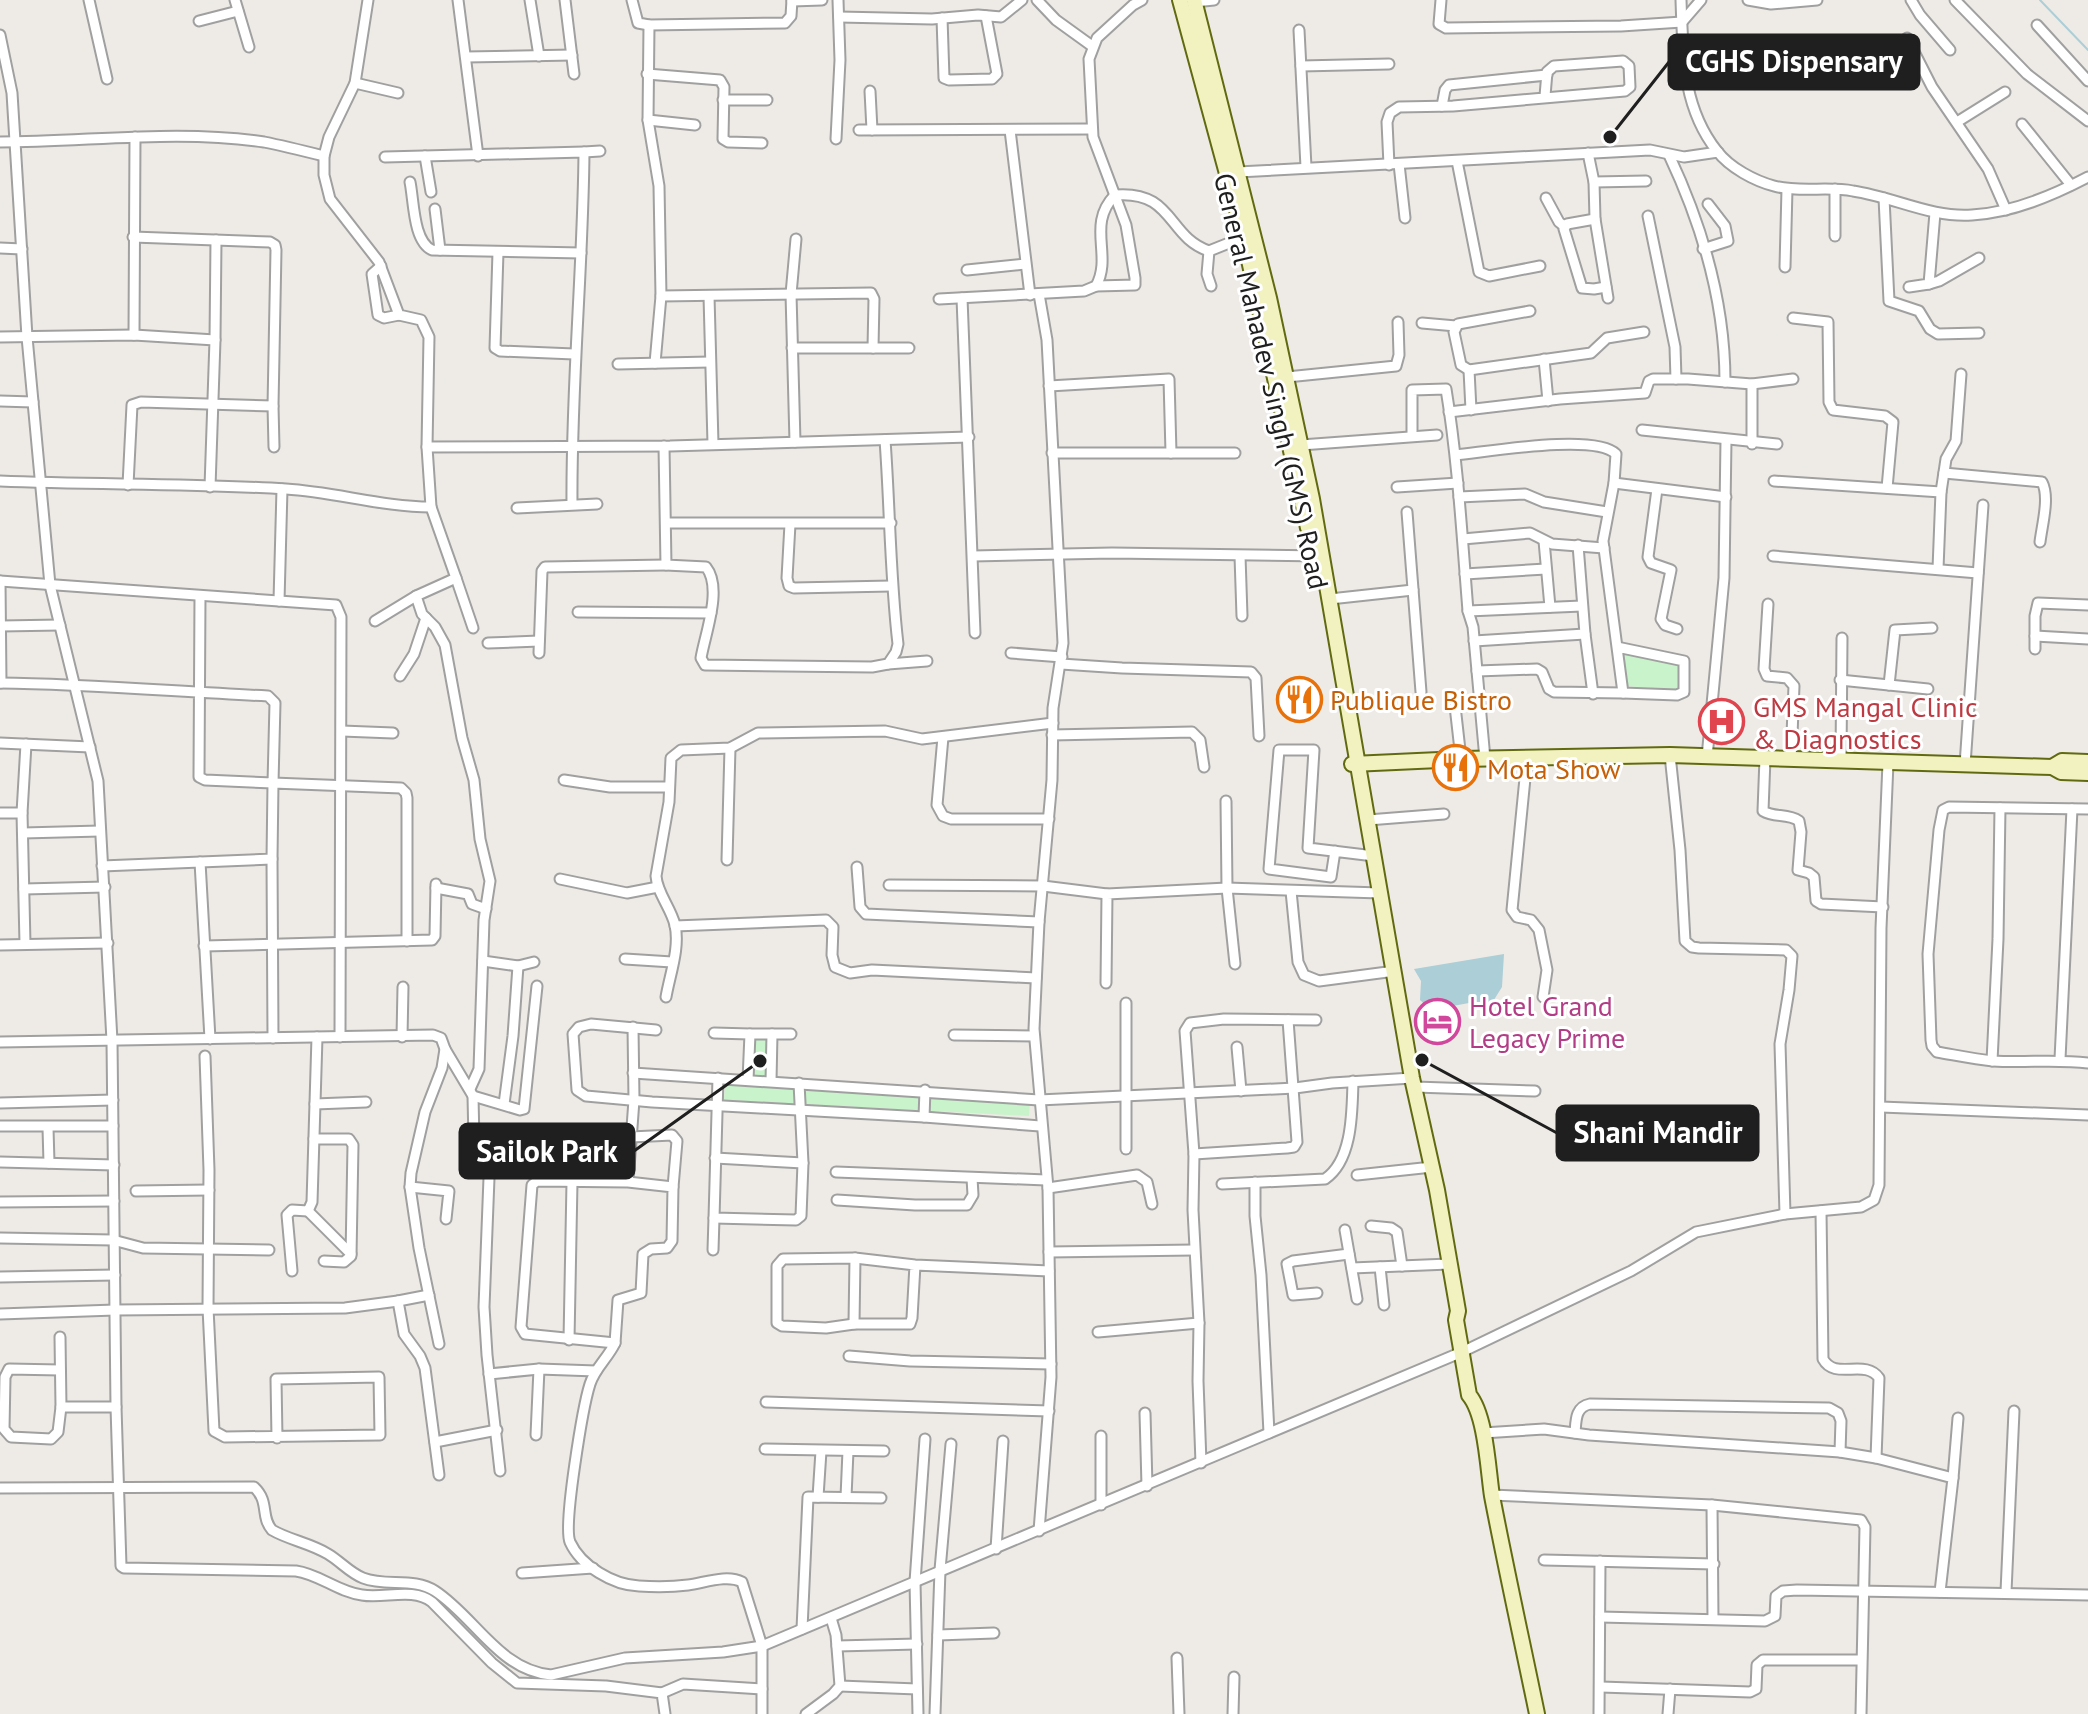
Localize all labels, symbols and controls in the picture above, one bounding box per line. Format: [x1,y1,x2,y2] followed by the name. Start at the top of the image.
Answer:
[1669,35,1919,89] callout: CGHS Dispensary
[1685,41,1903,80] text: CGHS Dispensary
[1206,169,1338,593] street label: General Mahadev Singh (GMS) Road
[1275,675,1323,723] restaurant icon: Publique Bistro
[1330,681,1512,718] place label: Publique Bistro
[1753,688,1978,757] place label: GMS Mangal Clinic & Diagnostics
[1698,698,1746,746] hospital icon: GMS Mangal Clinic & Diagnostics
[1432,744,1480,792] restaurant icon: Mota Show
[1487,750,1621,787] place label: Mota Show
[1469,987,1625,1056] place label: Hotel Grand Legacy Prime
[1414,997,1462,1045] hotel icon: Hotel Grand Legacy Prime
[1557,1106,1758,1160] callout: Shani Mandir
[1573,1112,1743,1151] text: Shani Mandir
[460,1124,634,1178] callout: Sailok Park
[476,1131,618,1170] text: Sailok Park

